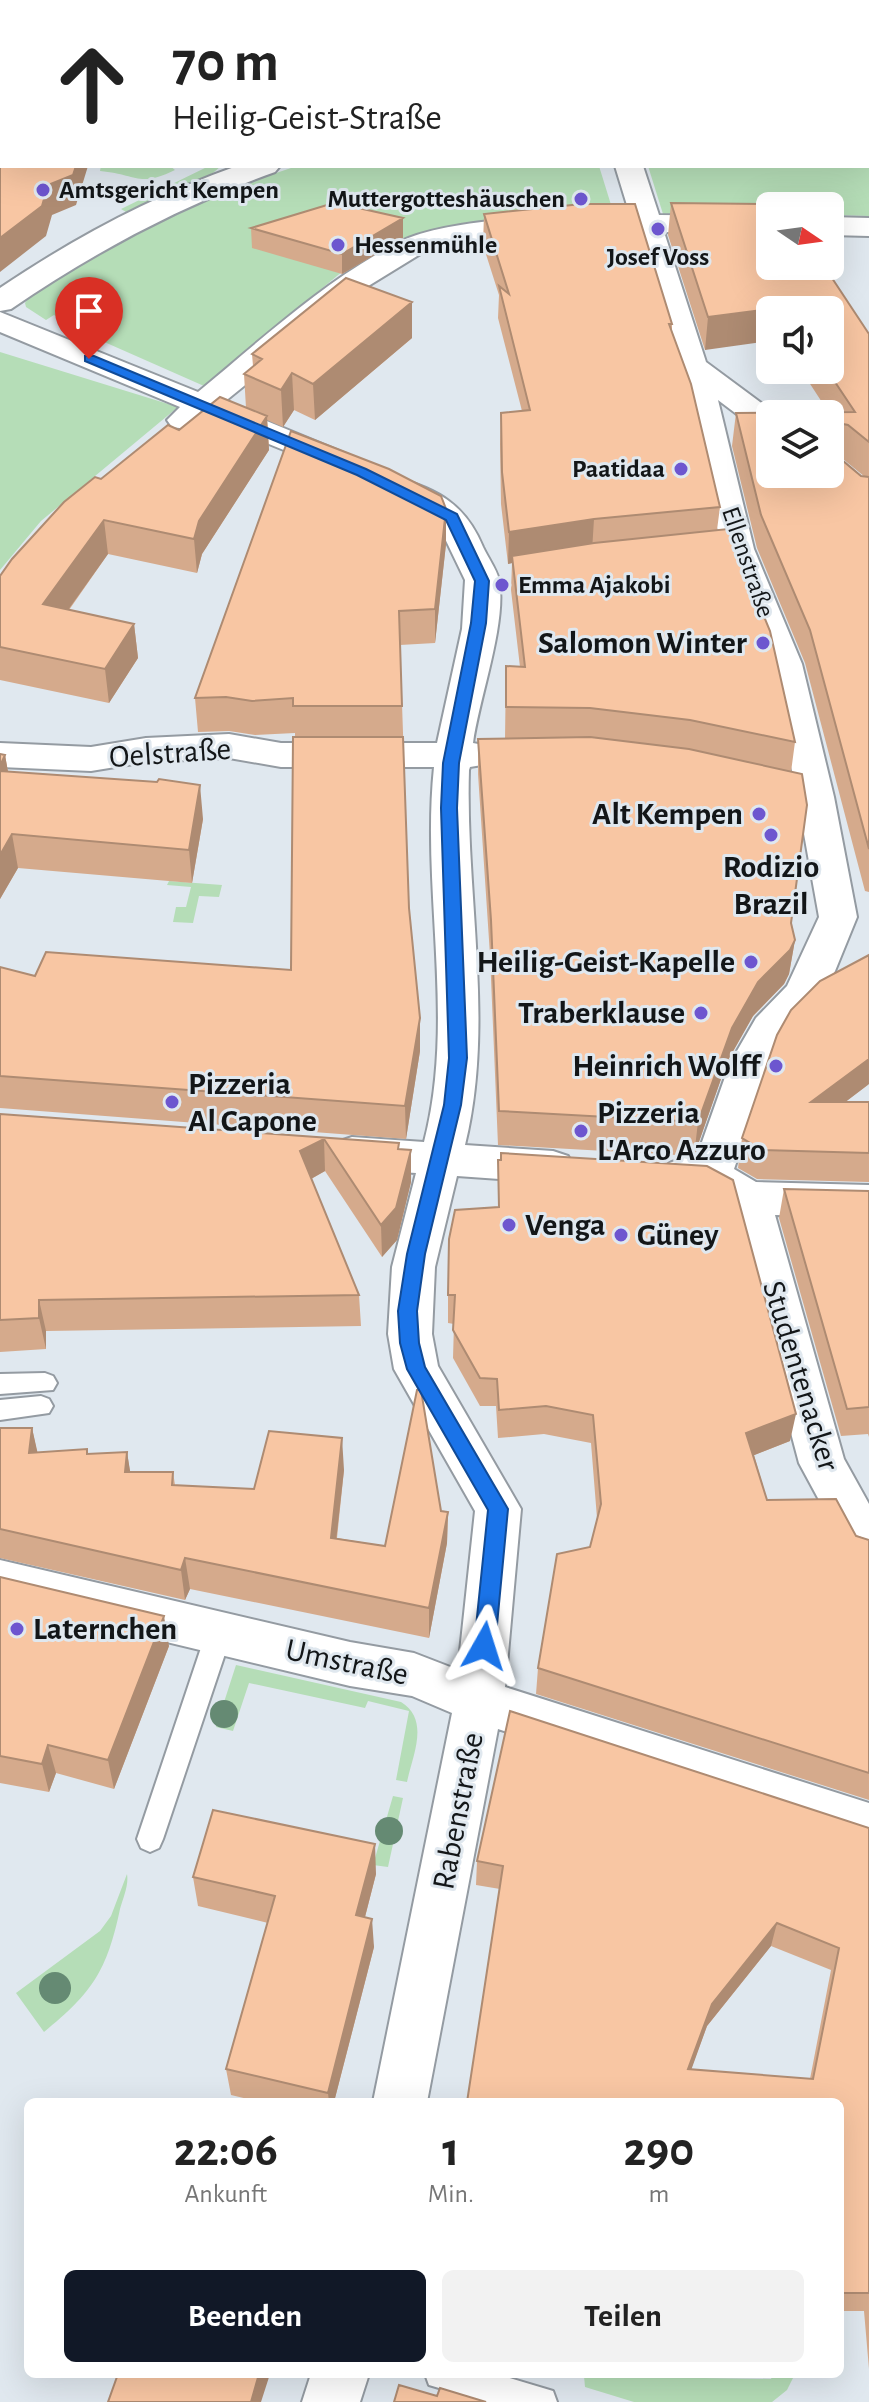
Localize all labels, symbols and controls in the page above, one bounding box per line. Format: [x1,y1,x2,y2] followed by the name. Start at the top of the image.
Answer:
[40,32,144,136] icon: ahead
[172,35,279,91] text: 70 m
[172,100,442,136] text: Heilig-Geist-Straße
[59,177,279,203] place label: Amtsgericht Kempen
[34,181,52,199] marker: Amtsgericht Kempen
[327,186,565,212] place label: Muttergotteshäuschen
[572,190,590,208] marker: Muttergotteshäuschen
[756,192,844,280] north arrow
[756,192,844,488] map controls
[649,220,667,238] marker: Josef Voss
[354,232,497,258] place label: Hessenmühle
[329,236,347,254] marker: Hessenmühle
[607,244,709,270] place label: Josef Voss
[55,277,123,359] pin
[67,289,111,333] icon: arrive
[756,296,844,384] button: sound
[756,400,844,488] button: layers
[572,456,665,482] place label: Paatidaa
[672,460,690,478] marker: Paatidaa
[717,503,779,621] street label: Ellenstraße
[518,572,670,598] place label: Emma Ajakobi
[493,576,511,594] marker: Emma Ajakobi
[538,627,747,659] place label: Salomon Winter
[754,634,772,652] marker: Salomon Winter
[108,733,232,773] street label: Oelstraße
[592,798,743,830] place label: Alt Kempen
[750,805,768,823] marker: Alt Kempen
[762,826,780,844] marker: Rodizio Brazil
[723,851,819,920] place label: Rodizio Brazil
[476,946,735,978] place label: Heilig-Geist-Kapelle
[742,953,760,971] marker: Heilig-Geist-Kapelle
[518,997,685,1029] place label: Traberklause
[692,1004,710,1022] marker: Traberklause
[572,1050,762,1082] place label: Heinrich Wolff
[767,1057,785,1075] marker: Heinrich Wolff
[188,1068,317,1137] place label: Pizzeria Al Capone
[163,1093,181,1111] marker: Pizzeria Al Capone
[597,1097,766,1166] place label: Pizzeria L'Arco Azzuro
[572,1122,590,1140] marker: Pizzeria L'Arco Azzuro
[525,1209,605,1241] place label: Venga
[500,1216,518,1234] marker: Venga
[637,1219,719,1251] place label: Güney
[612,1226,630,1244] marker: Güney
[757,1277,845,1475] street label: Studentenacker
[442,1604,526,1688] position arrow
[33,1613,177,1645] place label: Laternchen
[8,1620,26,1638] marker: Laternchen
[283,1633,411,1691] street label: Umstraße
[427,1730,489,1892] street label: Rabenstraße
[174,2127,278,2175] text: 22:06
[442,2127,459,2175] text: 1
[624,2127,694,2175] text: 290
[185,2181,267,2207] text: Ankunft
[428,2181,474,2207] text: Min.
[649,2181,669,2207] text: m
[64,2270,426,2362] button: Beenden
[442,2270,804,2362] button: Teilen

